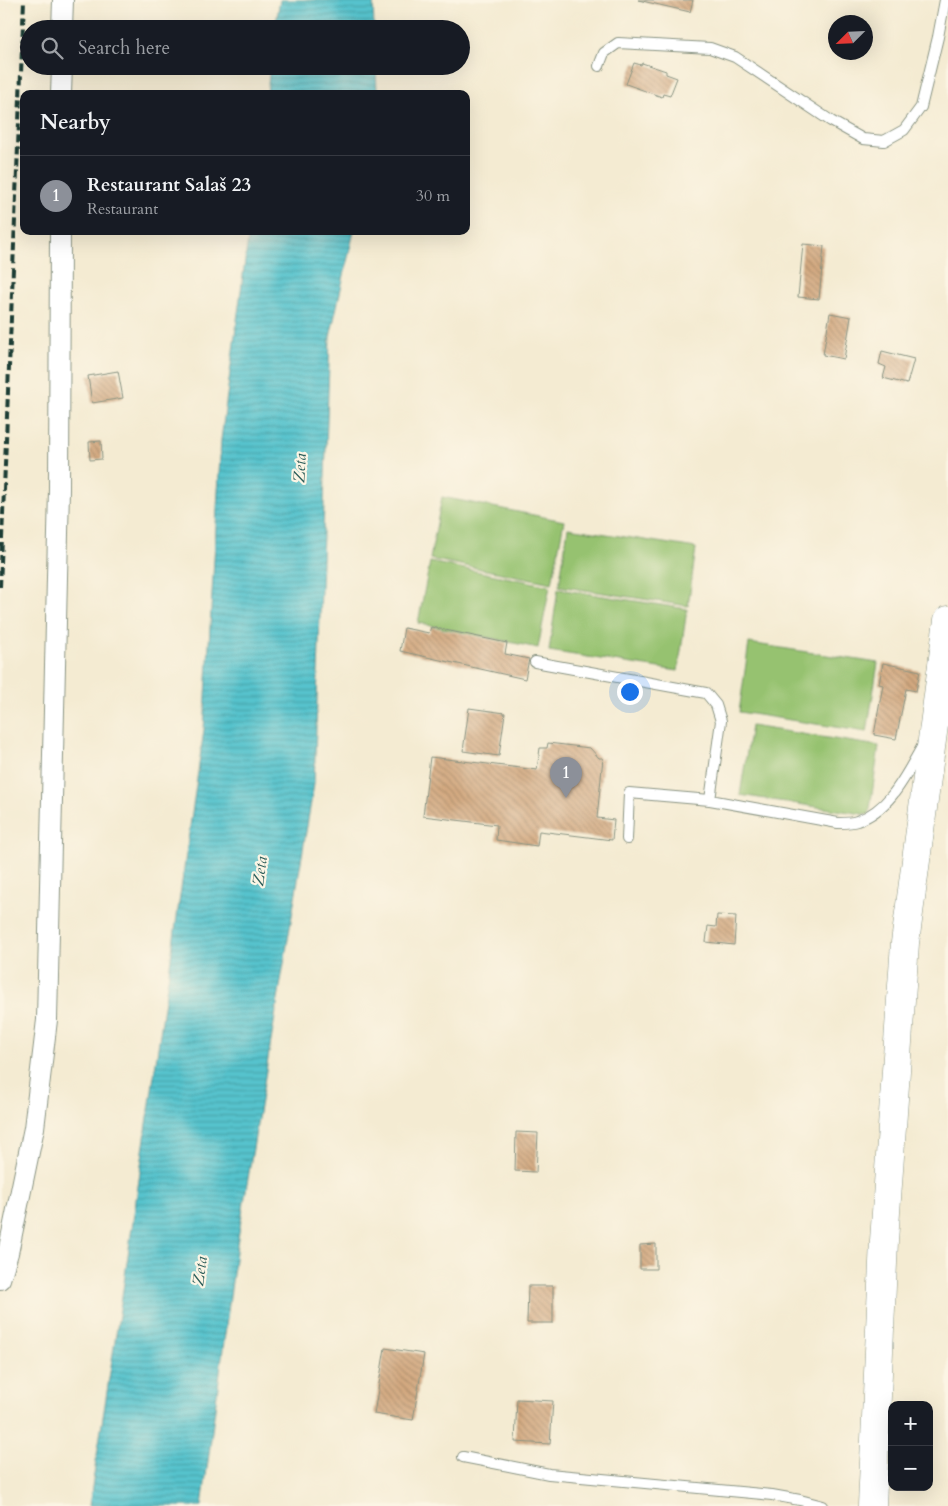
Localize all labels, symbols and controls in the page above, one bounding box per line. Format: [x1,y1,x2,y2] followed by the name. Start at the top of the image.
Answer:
[828,15,873,60] north arrow
[20,20,470,75] search box
[38,34,66,62] icon: search
[78,35,170,61] text: Search here
[40,108,111,137] text: Nearby
[87,172,251,198] text: Restaurant Salaš 23
[52,185,60,207] text: 1
[416,185,450,207] text: 30 m
[87,198,158,220] text: Restaurant
[288,453,312,483] water label: Zeta
[617,679,643,705] your location
[550,757,582,798] pin: 1
[247,855,273,887] water label: Zeta
[187,1255,213,1287] water label: Zeta
[888,1401,933,1491] map controls
[888,1401,933,1446] button: +
[888,1446,933,1491] button: −

